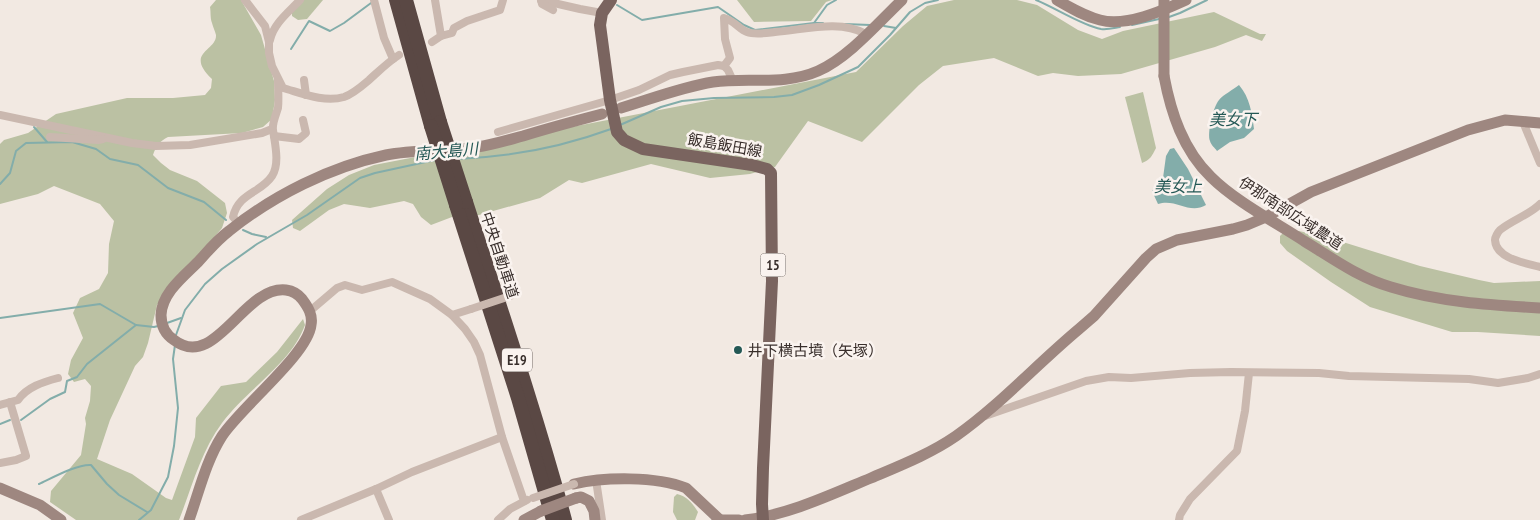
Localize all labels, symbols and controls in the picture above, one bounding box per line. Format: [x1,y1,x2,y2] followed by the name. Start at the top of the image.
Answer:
[1209,109,1260,129] water label: 美女下
[686,129,764,161] street label: 飯島飯田線
[413,138,481,164] water label: 南大島川
[1235,172,1347,254] street label: 伊那南部広域農道
[1154,176,1203,196] water label: 美女上
[477,209,523,301] street label: 中央自動車道
[760,254,786,276] road number: 15
[748,341,883,360] place label: 井下横古墳（矢塚）
[732,344,744,356] marker: 井下横古墳（矢塚）
[502,348,532,372] road number: E19

